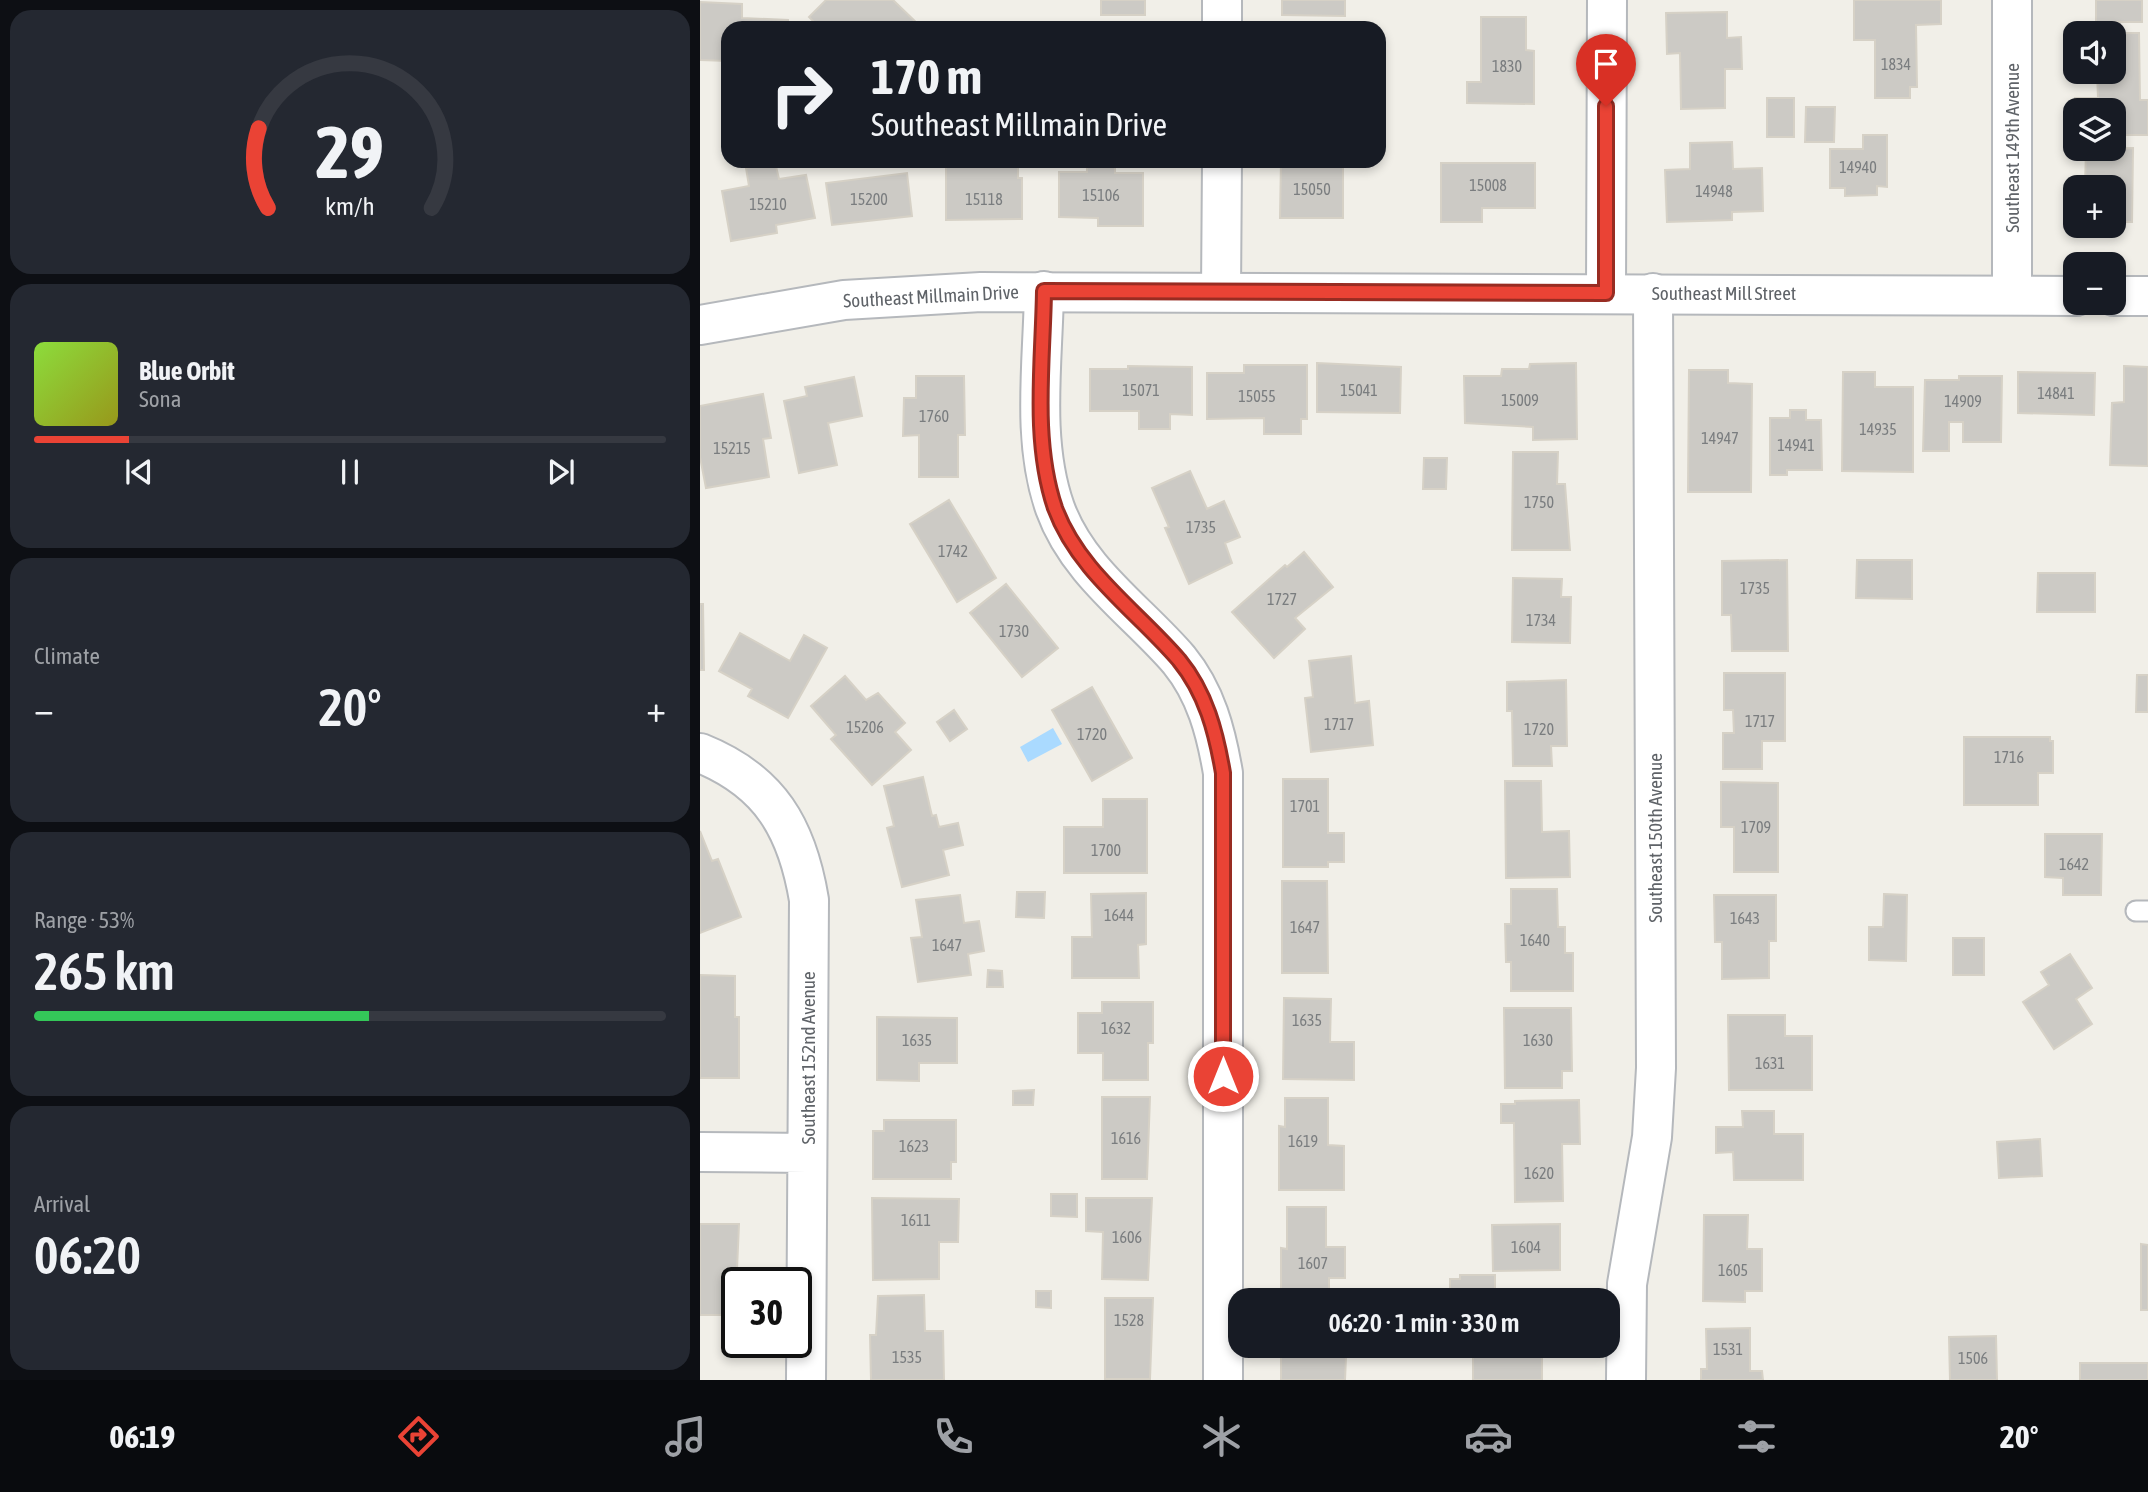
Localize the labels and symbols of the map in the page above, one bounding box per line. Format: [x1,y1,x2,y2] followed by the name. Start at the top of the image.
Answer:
[1576,34,1636,106] pin
[1881,55,1911,73] house number: 1834
[1492,57,1522,75] house number: 1830
[2001,63,2023,233] street label: Southeast 149th Avenue
[1839,158,1877,176] house number: 14940
[1469,176,1507,194] house number: 15008
[1293,180,1331,198] house number: 15050
[1695,182,1733,200] house number: 14948
[1082,186,1120,204] house number: 15106
[850,190,888,208] house number: 15200
[965,190,1003,208] house number: 15118
[749,195,787,213] house number: 15210
[843,280,1019,312] street label: Southeast Millmain Drive
[1652,282,1796,304] street label: Southeast Mill Street
[1122,381,1160,399] house number: 15071
[1340,381,1378,399] house number: 15041
[2037,384,2075,402] house number: 14841
[1238,387,1276,405] house number: 15055
[1501,391,1539,409] house number: 15009
[1944,392,1982,410] house number: 14909
[919,407,949,425] house number: 1760
[1859,420,1897,438] house number: 14935
[1701,429,1739,447] house number: 14947
[1777,436,1815,454] house number: 14941
[713,439,751,457] house number: 15215
[1524,493,1554,511] house number: 1750
[1186,518,1216,536] house number: 1735
[938,542,968,560] house number: 1742
[1740,579,1770,597] house number: 1735
[1267,590,1297,608] house number: 1727
[1526,611,1556,629] house number: 1734
[999,622,1029,640] house number: 1730
[1745,712,1775,730] house number: 1717
[1324,715,1354,733] house number: 1717
[846,718,884,736] house number: 15206
[1524,720,1554,738] house number: 1720
[1077,725,1107,743] house number: 1720
[1994,748,2024,766] house number: 1716
[1644,753,1666,923] street label: Southeast 150th Avenue
[1290,797,1320,815] house number: 1701
[1741,818,1771,836] house number: 1709
[1091,841,1121,859] house number: 1700
[2059,855,2089,873] house number: 1642
[1104,906,1134,924] house number: 1644
[1730,909,1760,927] house number: 1643
[1290,918,1320,936] house number: 1647
[1520,931,1550,949] house number: 1640
[932,936,962,954] house number: 1647
[797,971,819,1145] street label: Southeast 152nd Avenue
[1292,1011,1322,1029] house number: 1635
[1101,1019,1131,1037] house number: 1632
[902,1031,932,1049] house number: 1635
[1523,1031,1553,1049] house number: 1630
[1186,1039,1260,1113] position arrow
[1755,1054,1785,1072] house number: 1631
[1111,1129,1141,1147] house number: 1616
[1288,1132,1318,1150] house number: 1619
[899,1137,929,1155] house number: 1623
[1524,1164,1554,1182] house number: 1620
[901,1211,931,1229] house number: 1611
[1112,1228,1142,1246] house number: 1606
[1511,1238,1541,1256] house number: 1604
[1298,1254,1328,1272] house number: 1607
[1718,1261,1748,1279] house number: 1605
[721,1267,812,1358] speed limit sign: 30
[1114,1311,1144,1329] house number: 1528
[1713,1340,1743,1358] house number: 1531
[892,1348,922,1366] house number: 1535
[1958,1349,1988,1367] house number: 1506

